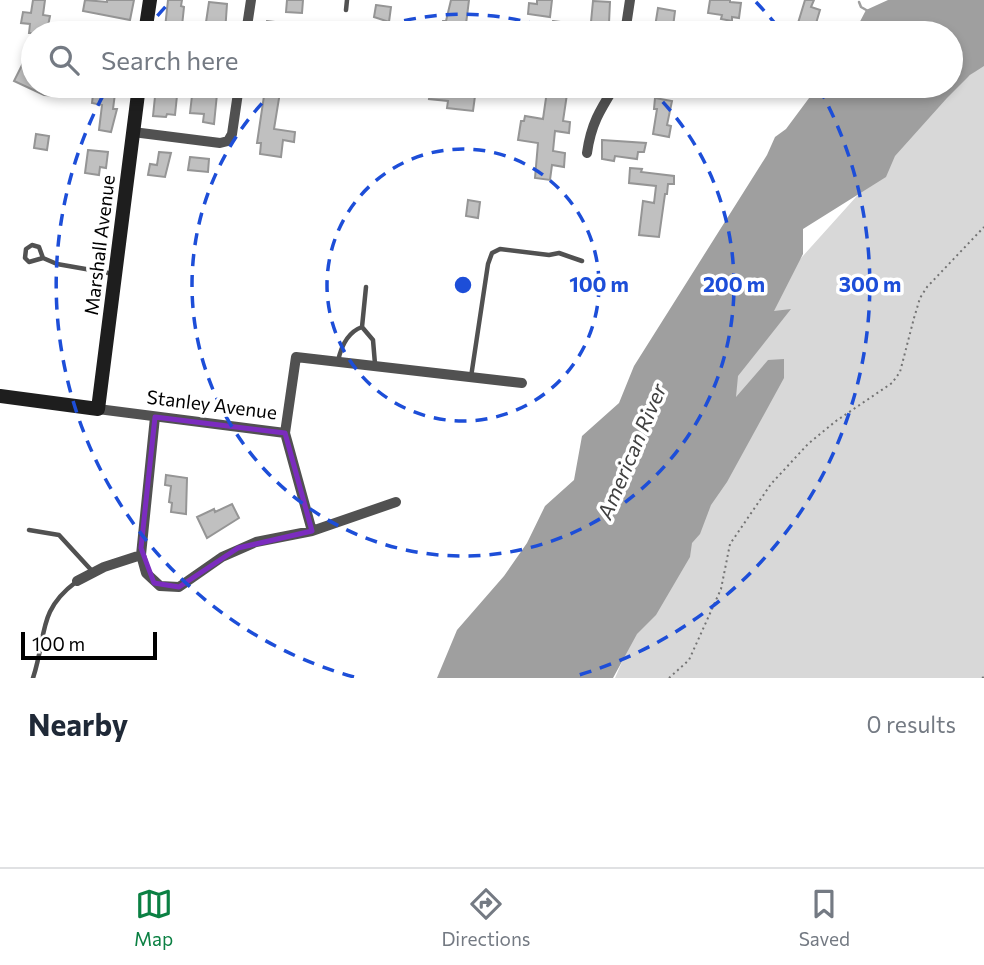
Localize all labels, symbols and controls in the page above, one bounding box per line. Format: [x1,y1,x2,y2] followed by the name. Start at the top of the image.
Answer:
[21,21,963,98] search box
[45,41,83,79] icon: search
[101,44,239,75] text: Search here
[79,173,119,317] street label: Marshall Avenue
[569,271,629,296] text: 100 m
[703,271,765,296] text: 200 m
[839,271,901,296] text: 300 m
[451,273,475,297] centre of rings
[591,379,671,523] water label: American River
[146,385,278,423] street label: Stanley Avenue
[21,629,158,661] scale bar
[32,632,85,655] text: 100 m
[28,705,128,742] text: Nearby
[867,710,956,738] text: 0 results
[134,885,173,950] tab: Map
[441,885,531,950] tab: Directions
[799,885,850,950] tab: Saved

